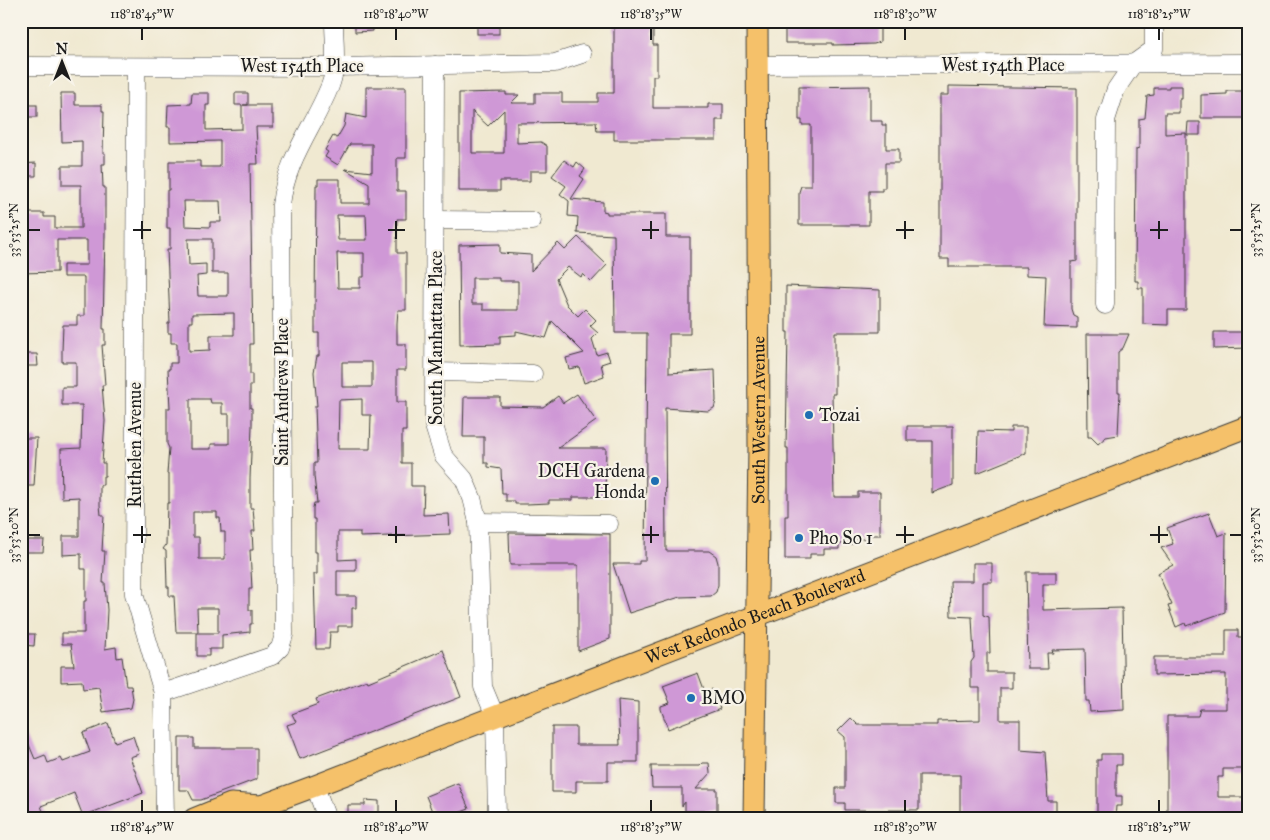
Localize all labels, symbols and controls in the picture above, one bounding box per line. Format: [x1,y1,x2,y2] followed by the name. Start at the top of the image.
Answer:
[110,7,174,21] text: 118°18'45"W
[364,7,429,21] text: 118°18'40"W
[620,7,682,21] text: 118°18'35"W
[873,7,937,21] text: 118°18'30"W
[1128,7,1191,21] text: 118°18'25"W
[38,38,88,88] north arrow
[56,41,68,58] text: N
[941,54,1065,76] street label: West 154th Place
[240,55,364,77] street label: West 154th Place
[7,203,21,257] text: 33°53'25"N
[1249,203,1263,257] text: 33°53'25"N
[425,251,447,425] street label: South Manhattan Place
[271,318,293,466] street label: Saint Andrews Place
[747,336,770,504] street label: South Western Avenue
[124,382,146,508] street label: Ruthelen Avenue
[819,404,860,426] place label: Tozai
[803,409,815,421] marker: Tozai
[538,460,645,503] place label: DCH Gardena Honda
[649,475,661,487] marker: DCH Gardena Honda
[7,507,21,563] text: 33°53'20"N
[1249,507,1263,563] text: 33°53'20"N
[809,527,873,549] place label: Pho So 1
[793,532,805,544] marker: Pho So 1
[642,564,868,669] street label: West Redondo Beach Boulevard
[701,687,745,709] place label: BMO
[685,692,697,704] marker: BMO
[110,820,174,834] text: 118°18'45"W
[364,820,429,834] text: 118°18'40"W
[620,820,682,834] text: 118°18'35"W
[873,820,937,834] text: 118°18'30"W
[1128,820,1191,834] text: 118°18'25"W

